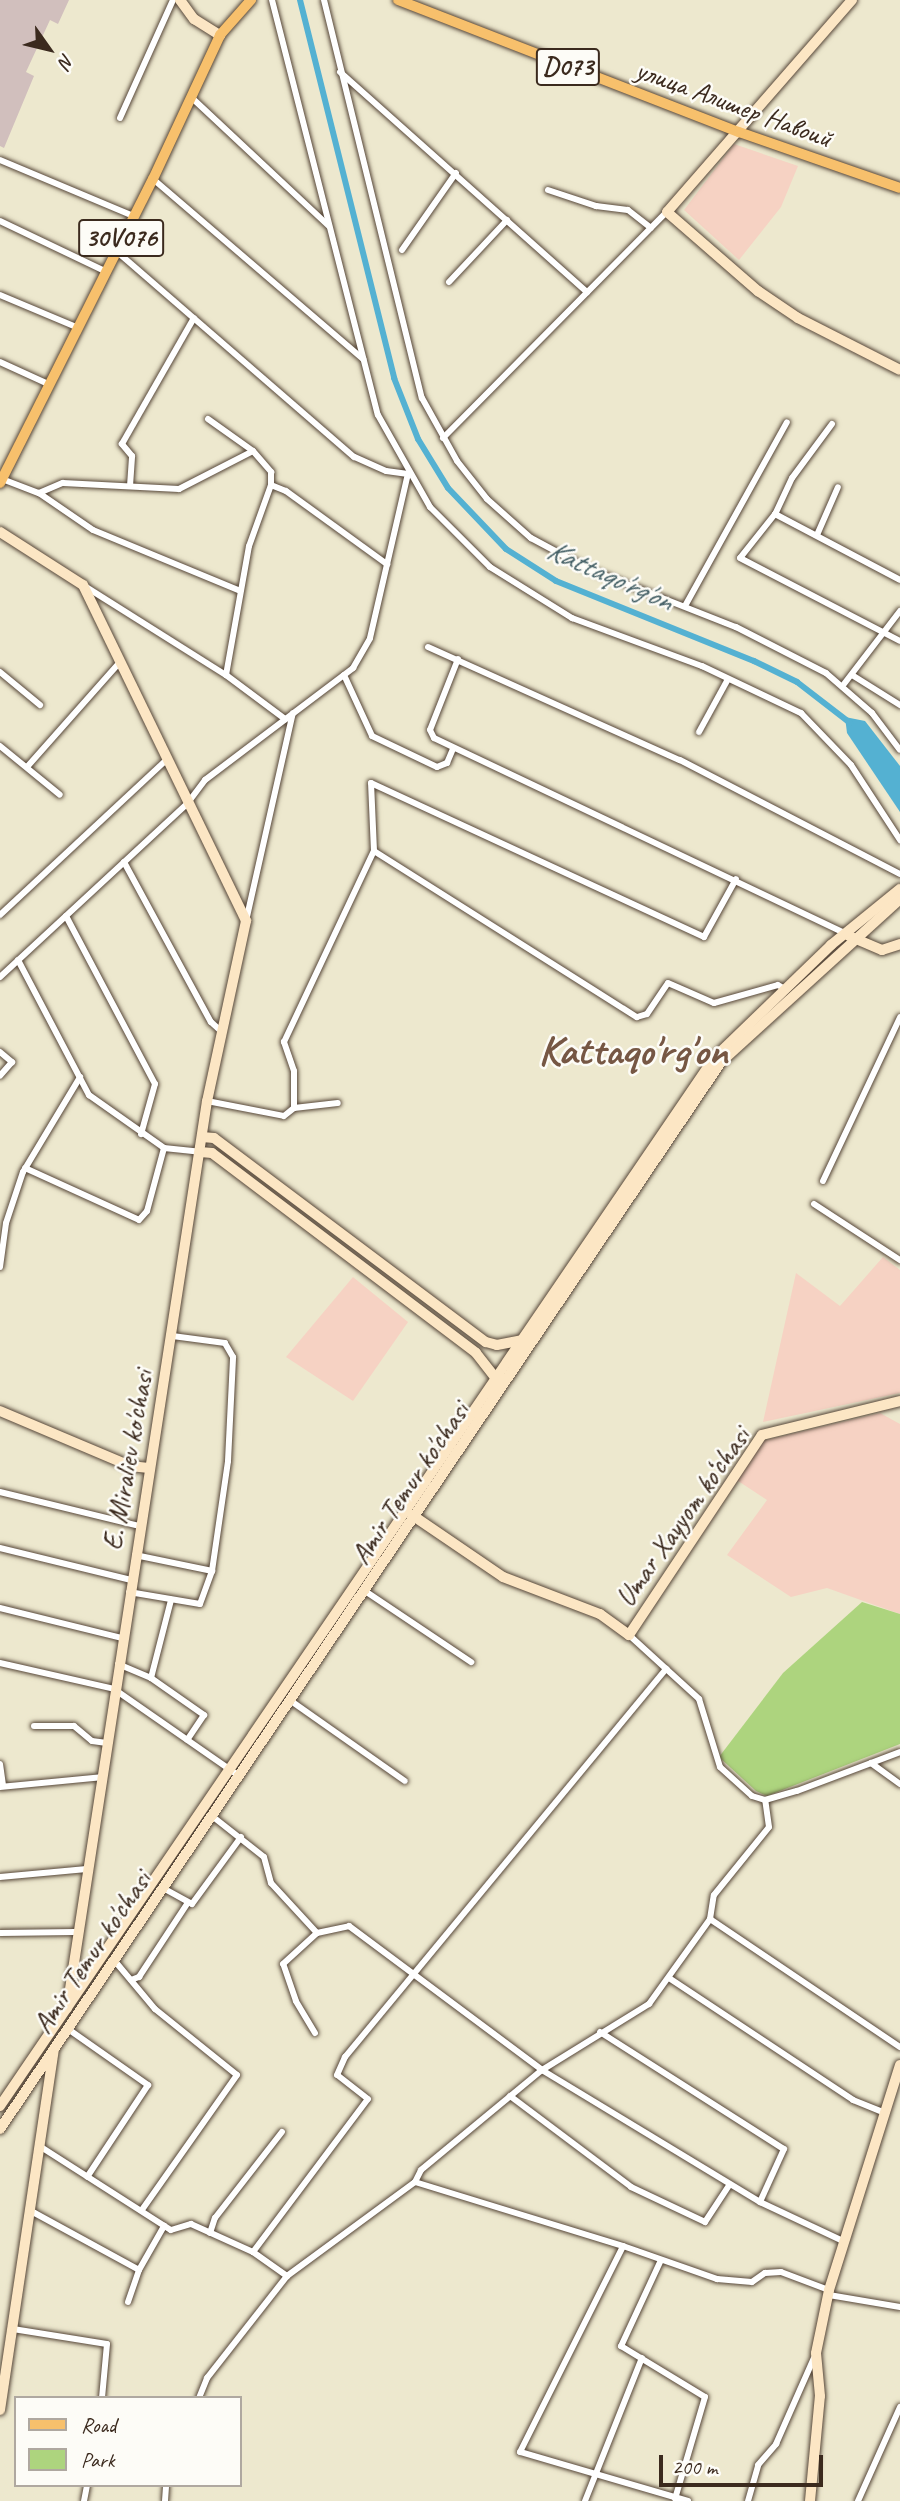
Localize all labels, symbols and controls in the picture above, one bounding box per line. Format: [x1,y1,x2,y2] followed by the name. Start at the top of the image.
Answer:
[14,14,84,84] north arrow
[535,44,601,90] road number: D073
[53,49,80,72] text: N
[632,53,836,155] street label: улица Алишер Навоий
[77,216,165,260] road number: 30V076
[542,531,678,619] water label: Kattaqo'rg'on
[538,1026,728,1076] district label: Kattaqo'rg'on
[96,1367,160,1553] street label: E. Miraliev ko'chasi
[344,1396,476,1570] street label: Amir Temur ko'chasi
[609,1421,757,1613] street label: Umar Xayyom ko‘chasi
[26,1865,158,2039] street label: Amir Temur ko'chasi
[14,2396,242,2487] legend
[81,2412,116,2438] text: Road
[662,2442,827,2486] scale bar
[81,2447,114,2473] text: Park
[672,2454,717,2480] text: 200 m

